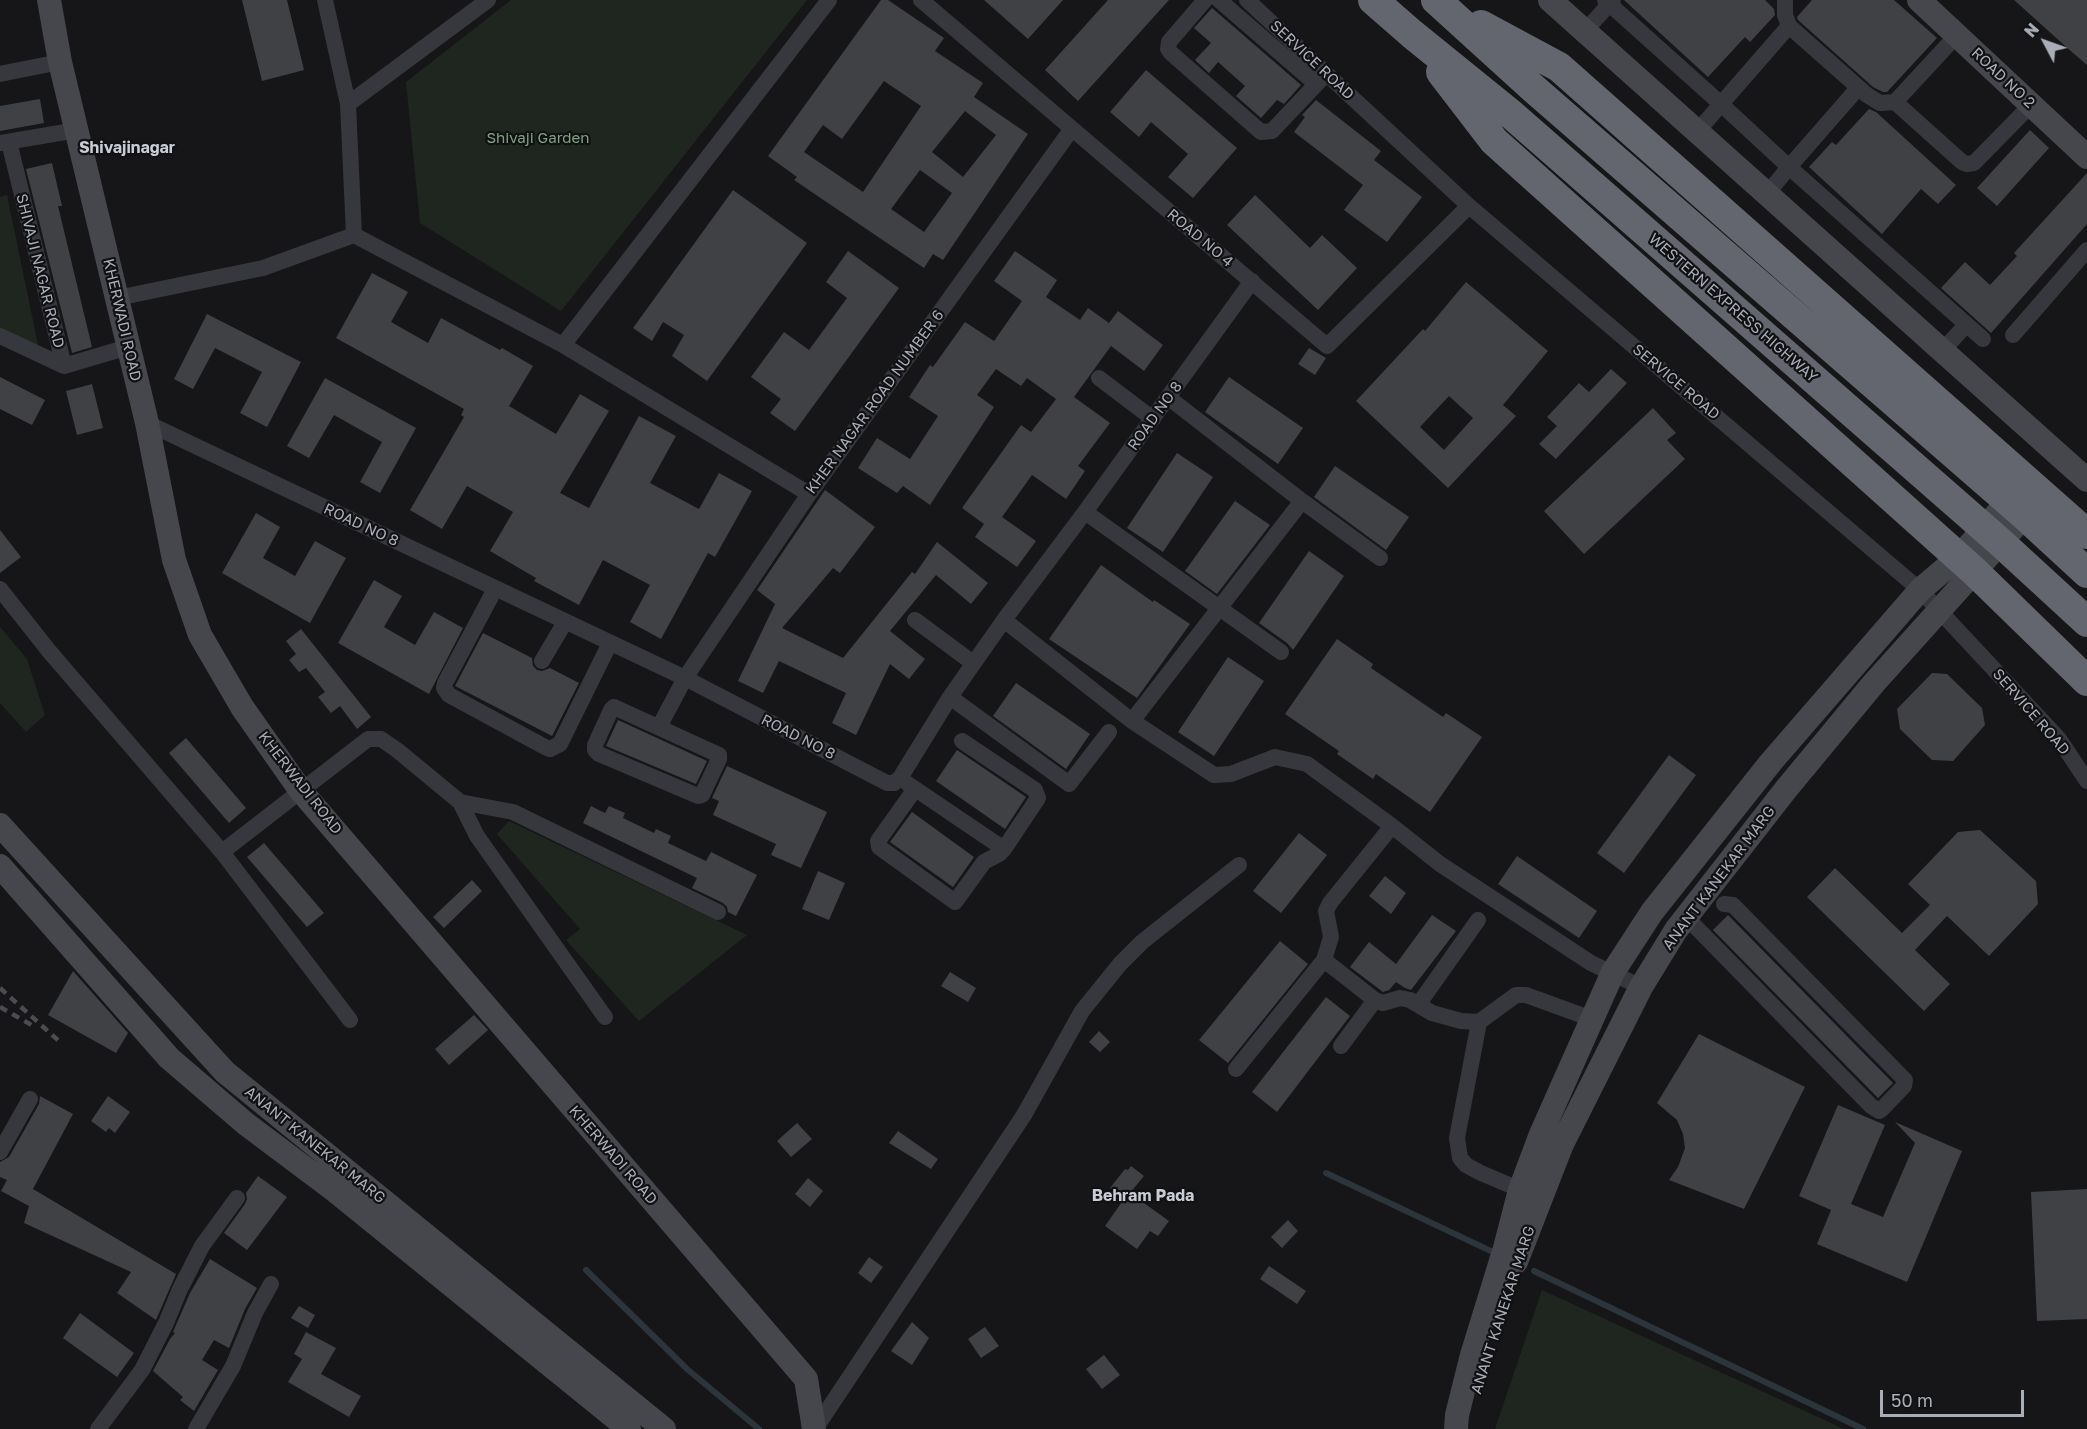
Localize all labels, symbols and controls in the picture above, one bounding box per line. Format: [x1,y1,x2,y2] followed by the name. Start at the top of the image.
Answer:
[2015,12,2075,72] north arrow
[1266,17,1358,103] street label: SERVICE ROAD
[2020,19,2043,41] text: N
[1968,44,2038,112] street label: ROAD NO 2
[487,129,589,147] park label: Shivaji Garden
[79,138,175,158] district label: Shivajinagar
[12,192,68,350] street label: SHIVAJI NAGAR ROAD
[1163,205,1237,271] street label: ROAD NO 4
[1645,230,1821,386] street label: WESTERN EXPRESS HIGHWAY
[99,257,145,383] street label: KHERWADI ROAD
[802,306,948,498] street label: KHER NAGAR ROAD NUMBER 6
[1629,340,1723,424] street label: SERVICE ROAD
[1124,378,1186,454] street label: ROAD NO 8
[321,500,401,550] street label: ROAD NO 8
[1989,665,2073,759] street label: SERVICE ROAD
[758,711,838,763] street label: ROAD NO 8
[254,728,346,838] street label: KHERWADI ROAD
[1659,802,1779,954] street label: ANANT KANEKAR MARG
[241,1083,389,1207] street label: ANANT KANEKAR MARG
[565,1102,661,1208] street label: KHERWADI ROAD
[1092,1186,1194,1206] district label: Behram Pada
[1467,1224,1539,1396] street label: ANANT KANEKAR MARG
[1883,1378,2027,1416] scale bar
[1891,1389,1933,1411] text: 50 m

